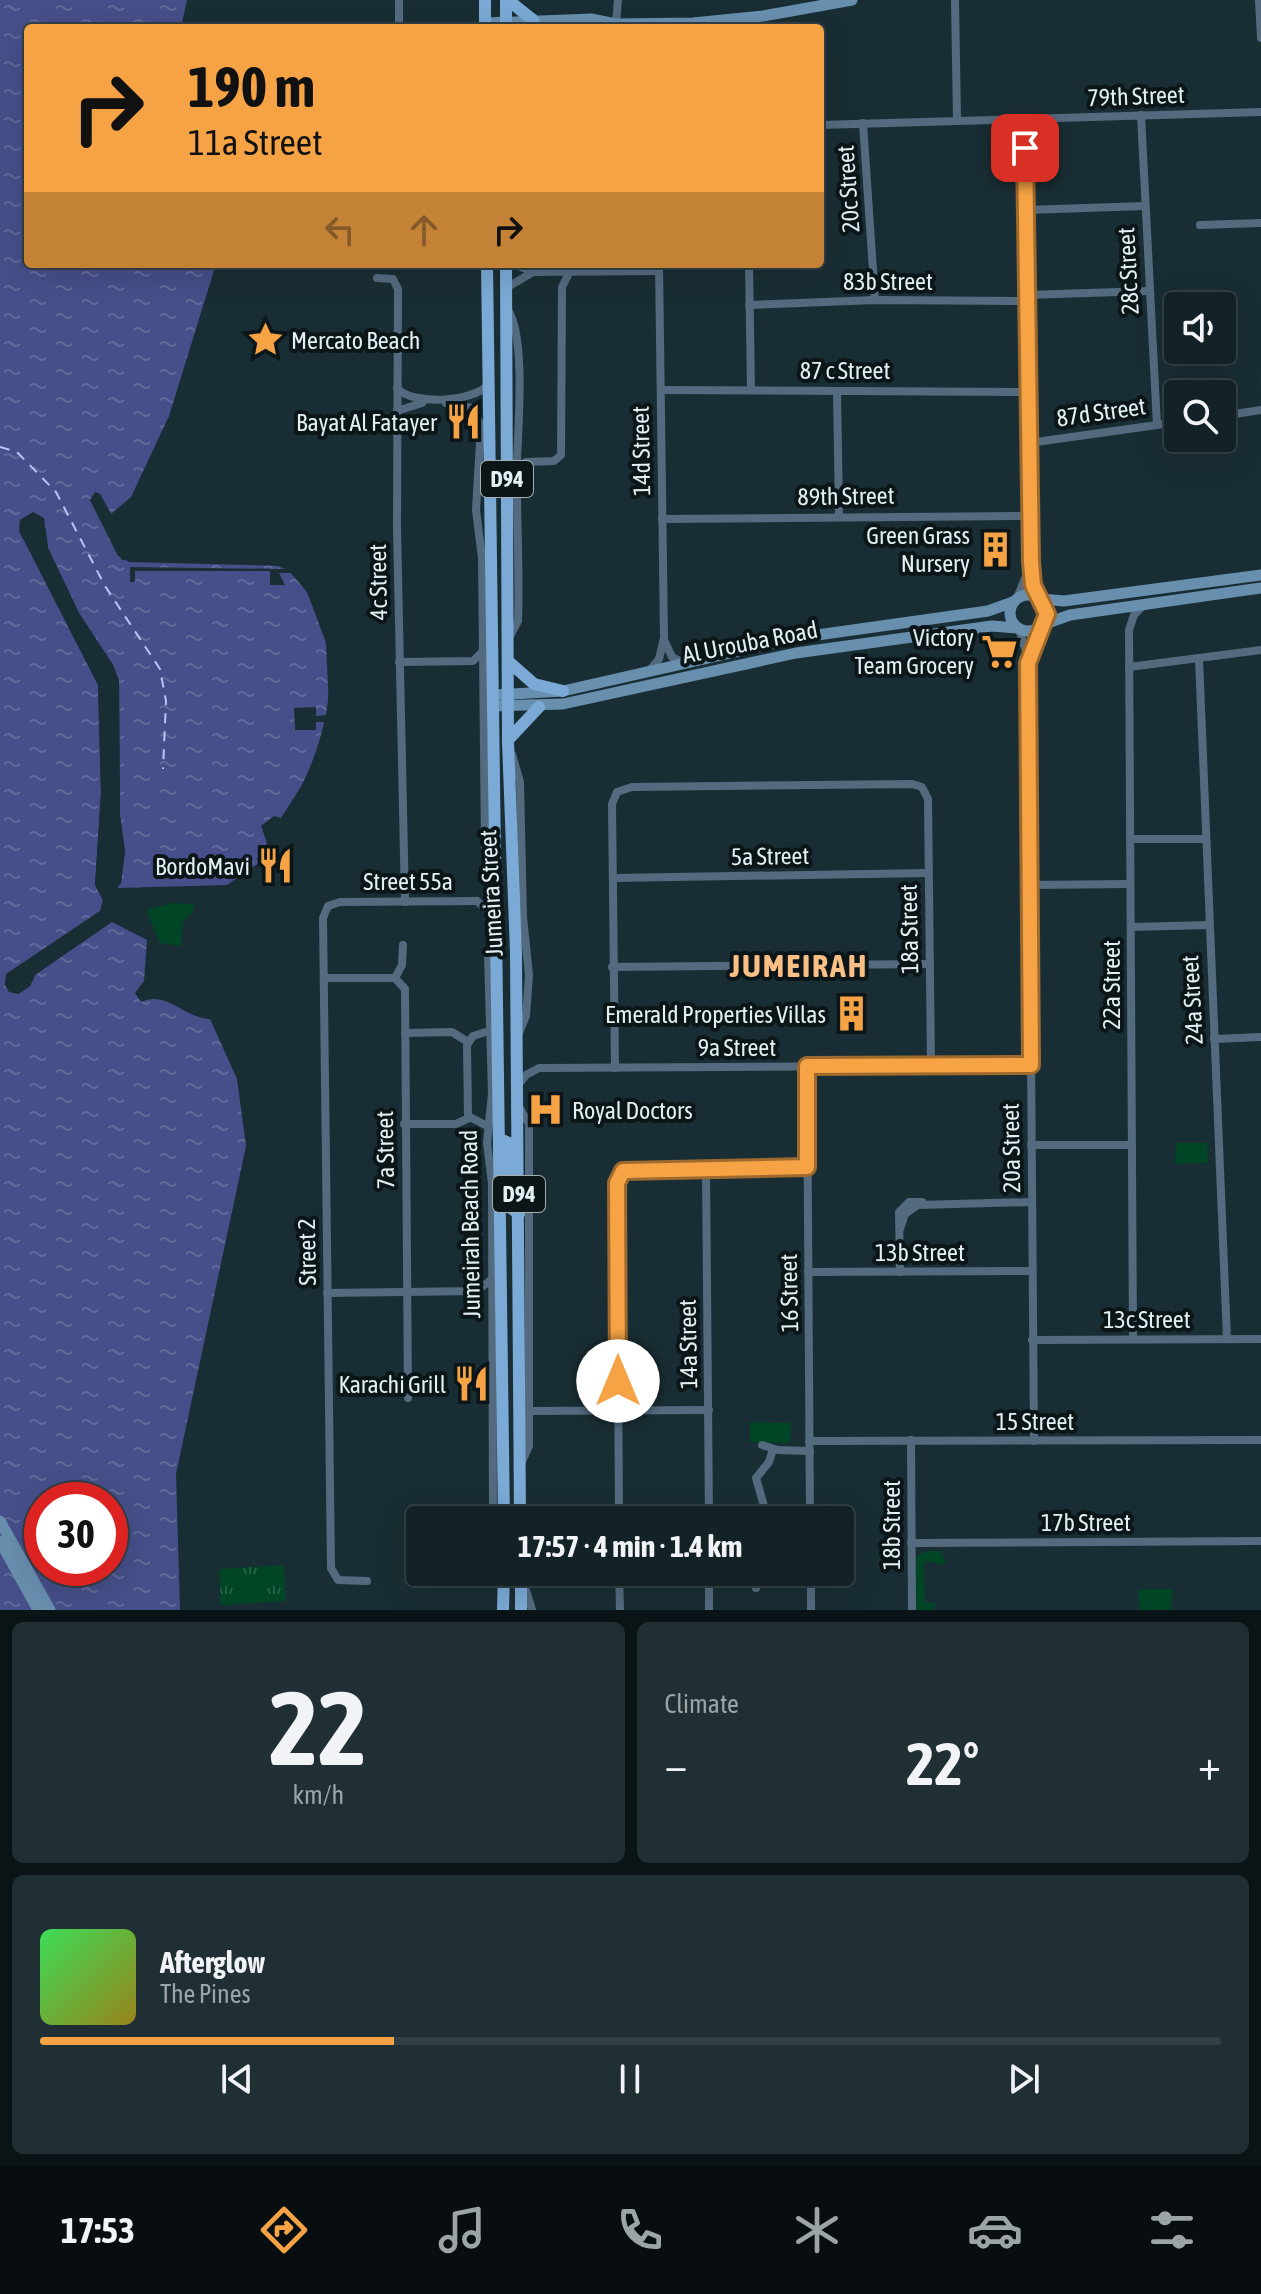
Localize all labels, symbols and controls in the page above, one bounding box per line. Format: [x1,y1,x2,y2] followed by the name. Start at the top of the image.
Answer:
[188,55,315,119] text: 190 m
[56,56,160,160] icon: right
[1087,81,1185,111] street label: 79th Street
[991,114,1059,182] pin
[188,121,323,163] text: 11a Street
[1003,126,1047,170] icon: arrive
[831,144,865,234] street label: 20c Street
[318,208,362,252] icon: left
[402,208,446,252] icon: ahead
[486,208,530,252] icon: right
[1112,227,1144,315] street label: 28c Street
[843,268,933,295] street label: 83b Street
[1164,292,1236,452] map controls
[1164,292,1236,364] button: sound
[246,321,284,359] place icon: Mercato Beach
[291,327,420,354] place label: Mercato Beach
[800,357,890,384] street label: 87 c Street
[1164,380,1236,452] button: search
[1055,392,1147,432] street label: 87d Street
[444,403,482,441] restaurant icon: Bayat Al Fatayer
[627,406,655,496] street label: 14d Street
[296,409,438,436] place label: Bayat Al Fatayer
[481,461,533,497] road number: D94
[797,482,895,510] street label: 89th Street
[866,522,970,577] place label: Green Grass Nursery
[977,530,1015,568] building icon: Green Grass Nursery
[364,544,392,620] street label: 4c Street
[680,616,820,668] street label: Al Urouba Road
[854,624,974,679] place label: Victory Team Grocery
[981,632,1019,670] supermarket icon: Victory Team Grocery
[474,829,508,957] street label: Jumeira Street
[731,842,810,870] street label: 5a Street
[257,847,295,885] restaurant icon: BordoMavi
[155,853,250,880] place label: BordoMavi
[363,868,453,895] street label: Street 55a
[895,884,923,974] street label: 18a Street
[1098,940,1125,1030] street label: 22a Street
[729,947,868,984] district label: JUMEIRAH
[1176,954,1208,1045] street label: 24a Street
[833,995,871,1033] building icon: Emerald Properties Villas
[605,1001,826,1028] place label: Emerald Properties Villas
[698,1034,776,1061] street label: 9a Street
[527,1091,565,1129] hospital icon: Royal Doctors
[572,1097,693,1124] place label: Royal Doctors
[997,1103,1025,1193] street label: 20a Street
[371,1110,399,1189] street label: 7a Street
[455,1129,485,1319] street label: Jumeirah Beach Road
[493,1176,545,1212] road number: D94
[293,1218,321,1286] street label: Street 2
[875,1239,965,1266] street label: 13b Street
[775,1253,803,1332] street label: 16 Street
[674,1299,702,1389] street label: 14a Street
[1103,1306,1191,1333] street label: 13c Street
[576,1339,660,1423] position arrow
[453,1365,491,1403] restaurant icon: Karachi Grill
[338,1371,447,1398] place label: Karachi Grill
[996,1408,1074,1435] street label: 15 Street
[878,1480,905,1570] street label: 18b Street
[24,1482,128,1586] speed limit sign: 30
[1041,1509,1131,1536] street label: 17b Street
[518,1529,742,1563] text: 17:57 · 4 min · 1.4 km
[269,1668,367,1787] text: 22
[665,1689,739,1719] text: Climate
[906,1729,979,1798] text: 22°
[665,1739,687,1789] text: −
[1198,1739,1221,1789] text: +
[292,1780,344,1810] text: km/h
[160,1945,265,1979] text: Afterglow
[160,1979,251,2009] text: The Pines
[215,2057,259,2101] icon: previous
[608,2057,652,2101] icon: pause
[1002,2057,1046,2101] icon: next
[256,2202,312,2258] icon: directions
[434,2202,490,2258] icon: music
[612,2202,668,2258] icon: phone
[789,2202,845,2258] icon: climate
[967,2202,1023,2258] icon: car
[1144,2202,1200,2258] icon: filters
[61,2209,135,2251] text: 17:53

